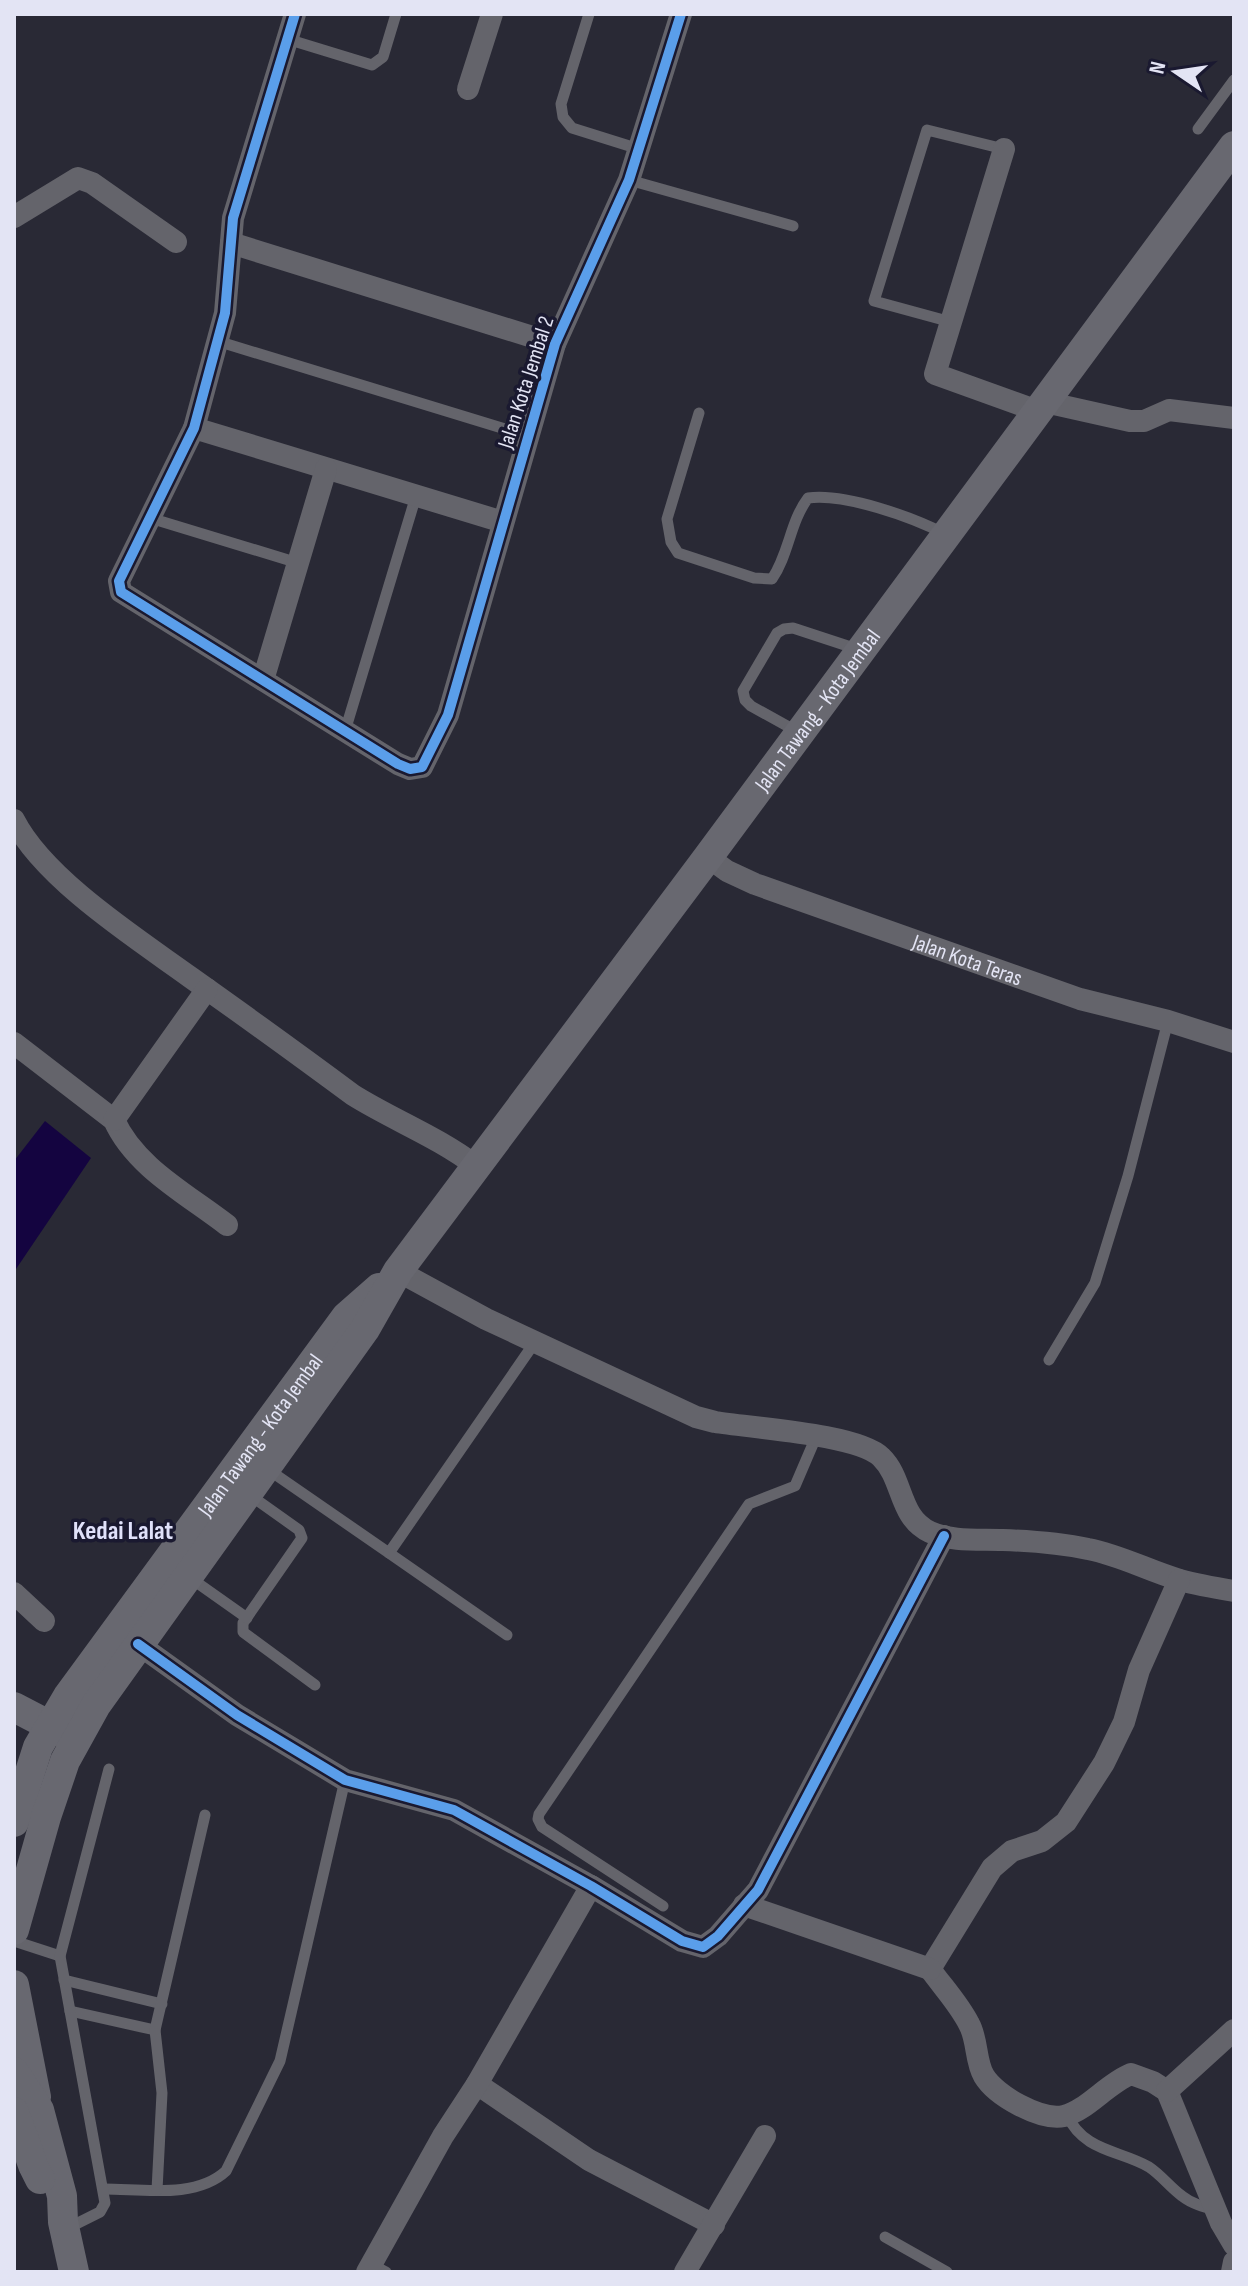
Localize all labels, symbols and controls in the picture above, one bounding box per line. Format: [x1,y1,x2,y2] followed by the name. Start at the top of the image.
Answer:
[1136,32,1216,112] north arrow
[1143,59,1172,77] text: N
[492,313,561,453] street label: Jalan Kota Jembal 2
[749,624,887,798] street label: Jalan Tawang - Kota Jembal
[908,928,1026,993] street label: Jalan Kota Teras
[192,1349,329,1523] street label: Jalan Tawang - Kota Jembal
[73,1516,174,1547] district label: Kedai Lalat

